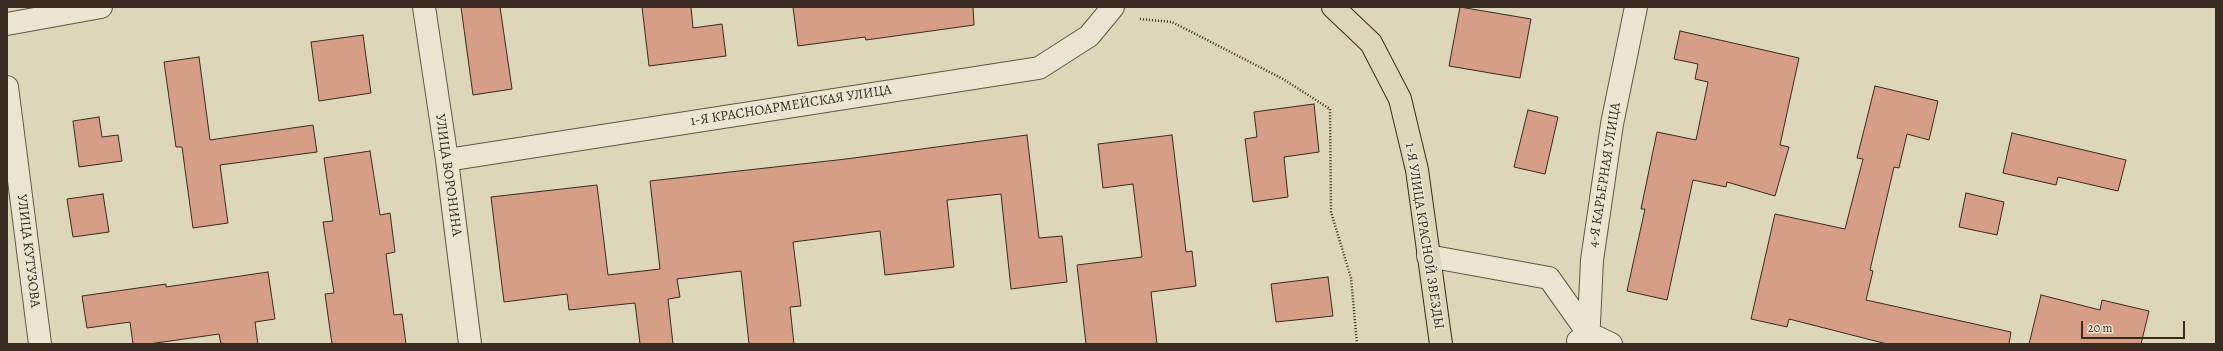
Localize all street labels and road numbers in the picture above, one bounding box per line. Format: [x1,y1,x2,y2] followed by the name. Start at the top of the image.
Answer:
[689,82,893,130] street label: 1-Я КРАСНОАРМЕЙСКАЯ УЛИЦА
[1585,101,1625,249] street label: 4-Я КАРЬЕРНАЯ УЛИЦА
[431,113,465,237] street label: УЛИЦА ВОРОНИНА
[1401,142,1447,330] street label: 1-Я УЛИЦА КРАСНОЙ ЗВЕЗДЫ
[13,193,43,309] street label: УЛИЦА КУТУЗОВА

